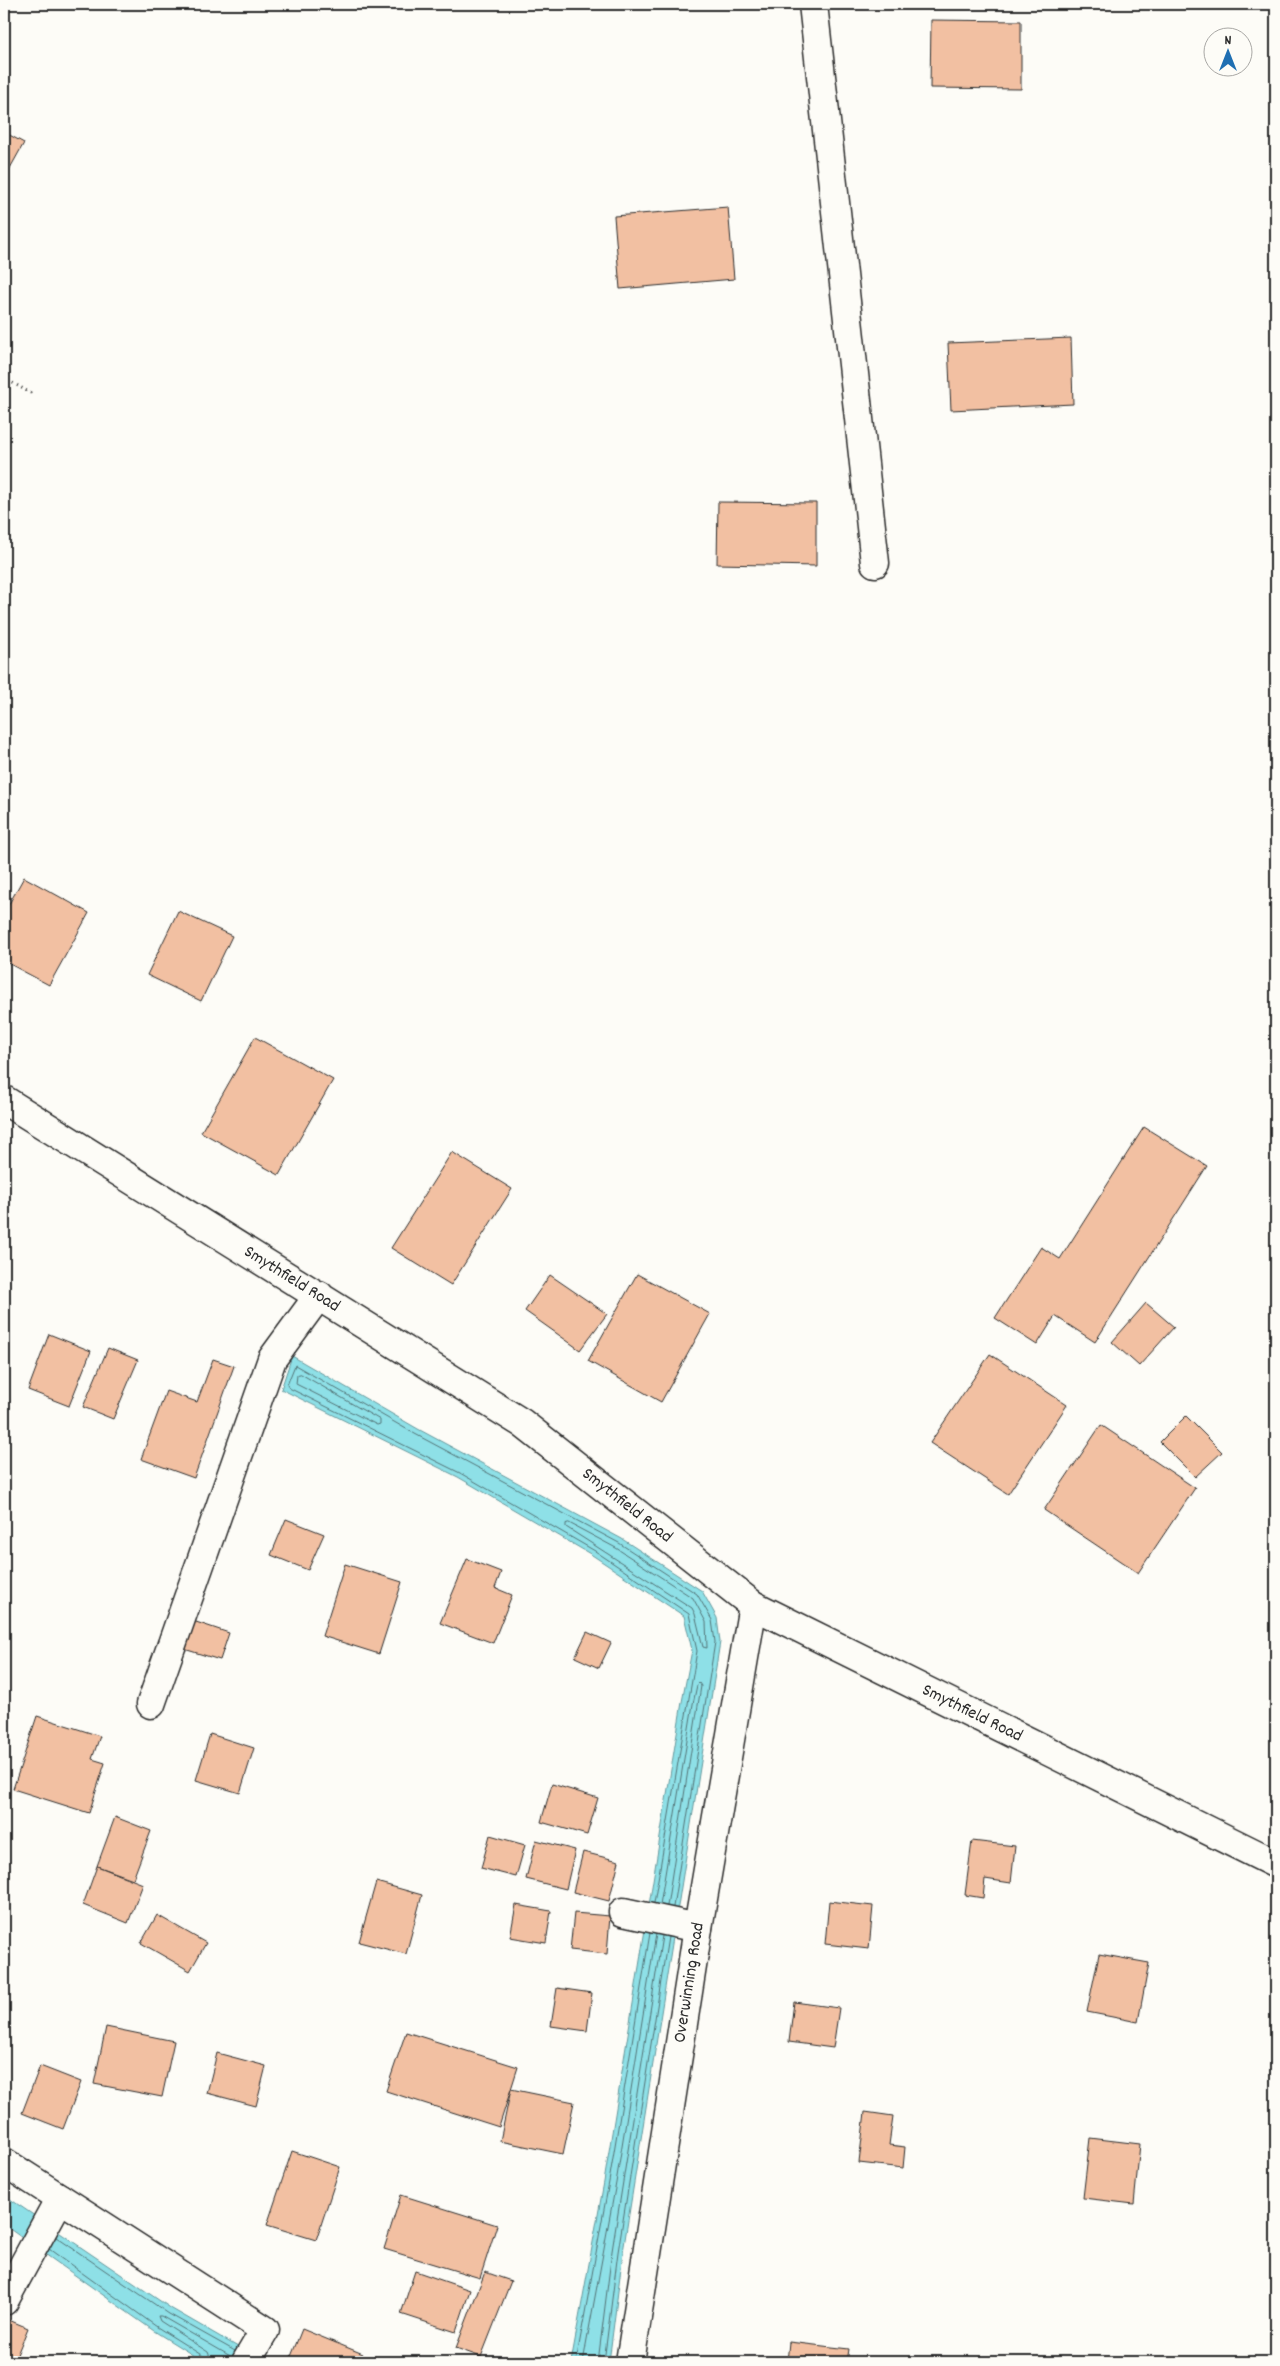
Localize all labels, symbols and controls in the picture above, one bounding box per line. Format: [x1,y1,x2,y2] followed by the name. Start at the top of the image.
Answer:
[1202,28,1252,78] north arrow
[1225,31,1232,51] text: N
[239,1240,345,1319] street label: Smythfield Road
[576,1462,678,1549] street label: Smythfield Road
[918,1678,1027,1749] street label: Smythfield Road
[668,1921,711,2045] street label: Overwinning Road

